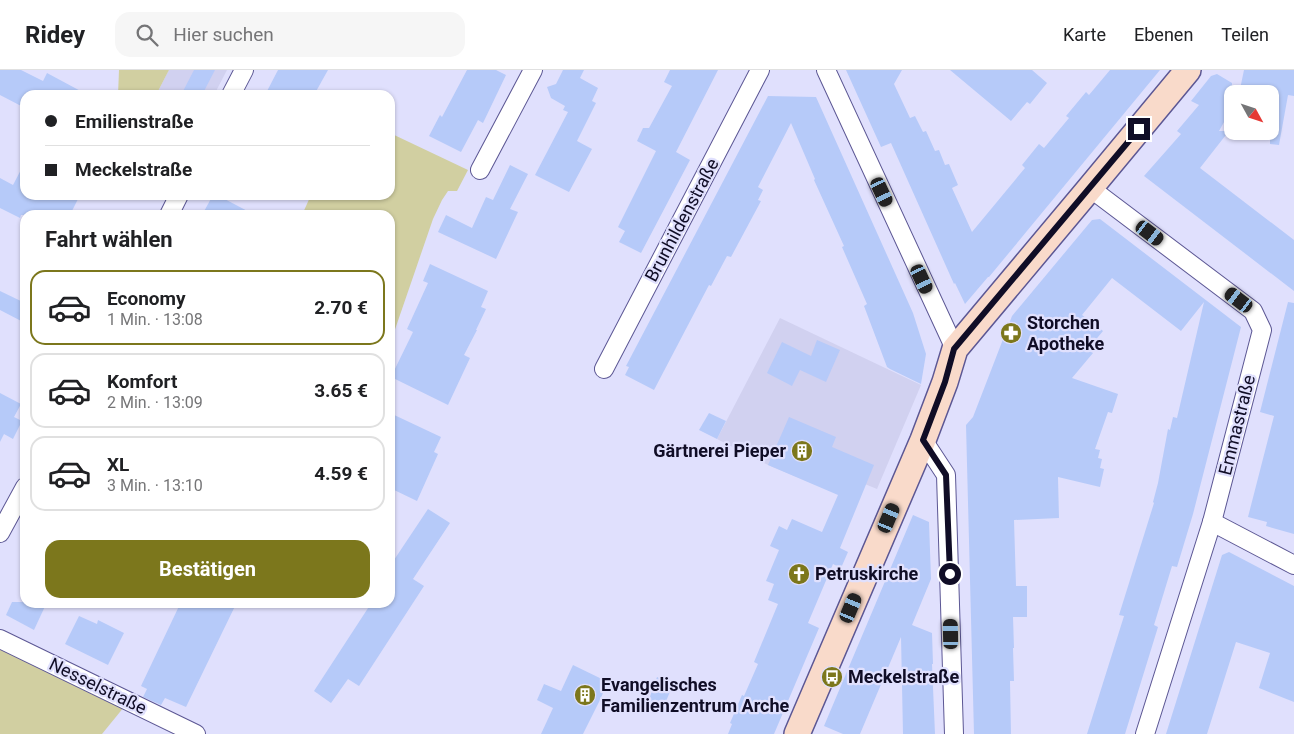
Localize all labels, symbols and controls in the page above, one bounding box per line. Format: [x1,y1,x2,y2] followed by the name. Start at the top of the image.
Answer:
[115,12,465,57] search box
[25,21,85,49] text: Ridey
[133,21,161,49] icon: search
[173,23,274,46] text: Hier suchen
[1063,24,1106,45] text: Karte
[1134,24,1193,45] text: Ebenen
[1221,24,1269,45] text: Teilen
[1224,85,1279,140] north arrow
[1224,85,1279,140] map controls
[75,110,193,133] text: Emilienstraße
[1128,118,1150,140] route end
[640,155,723,285] street label: Brunhildenstraße
[75,158,192,181] text: Meckelstraße
[868,175,895,209] car
[1133,218,1166,248] car
[45,227,173,252] text: Fahrt wählen
[908,262,935,296] car
[47,285,92,330] icon: car
[1222,285,1255,315] car
[107,287,186,310] text: Economy
[314,296,368,319] text: 2.70 €
[107,310,203,329] text: 1 Min. · 13:08
[1027,312,1104,354] place label: Storchen Apotheke
[999,321,1023,345] pharmacy icon: Storchen Apotheke
[47,368,92,413] icon: car
[107,370,177,393] text: Komfort
[1214,373,1259,477] street label: Emmastraße
[314,379,368,402] text: 3.65 €
[107,393,203,412] text: 2 Min. · 13:09
[790,439,814,463] building icon: Gärtnerei Pieper
[653,440,786,461] place label: Gärtnerei Pieper
[47,451,92,496] icon: car
[107,453,129,476] text: XL
[314,462,368,485] text: 4.59 €
[107,476,203,495] text: 3 Min. · 13:10
[876,501,901,535] car
[45,540,370,598] button: Bestätigen
[787,562,811,586] church icon: Petruskirche
[815,563,918,584] place label: Petruskirche
[939,563,961,585] route start
[838,591,863,625] car
[943,619,958,649] car
[46,653,150,718] street label: Nesselstraße
[820,665,844,689] bus stop icon: Meckelstraße
[848,666,959,687] place label: Meckelstraße
[601,674,790,716] place label: Evangelisches Familienzentrum Arche
[573,683,597,707] building icon: Evangelisches Familienzentrum Arche

